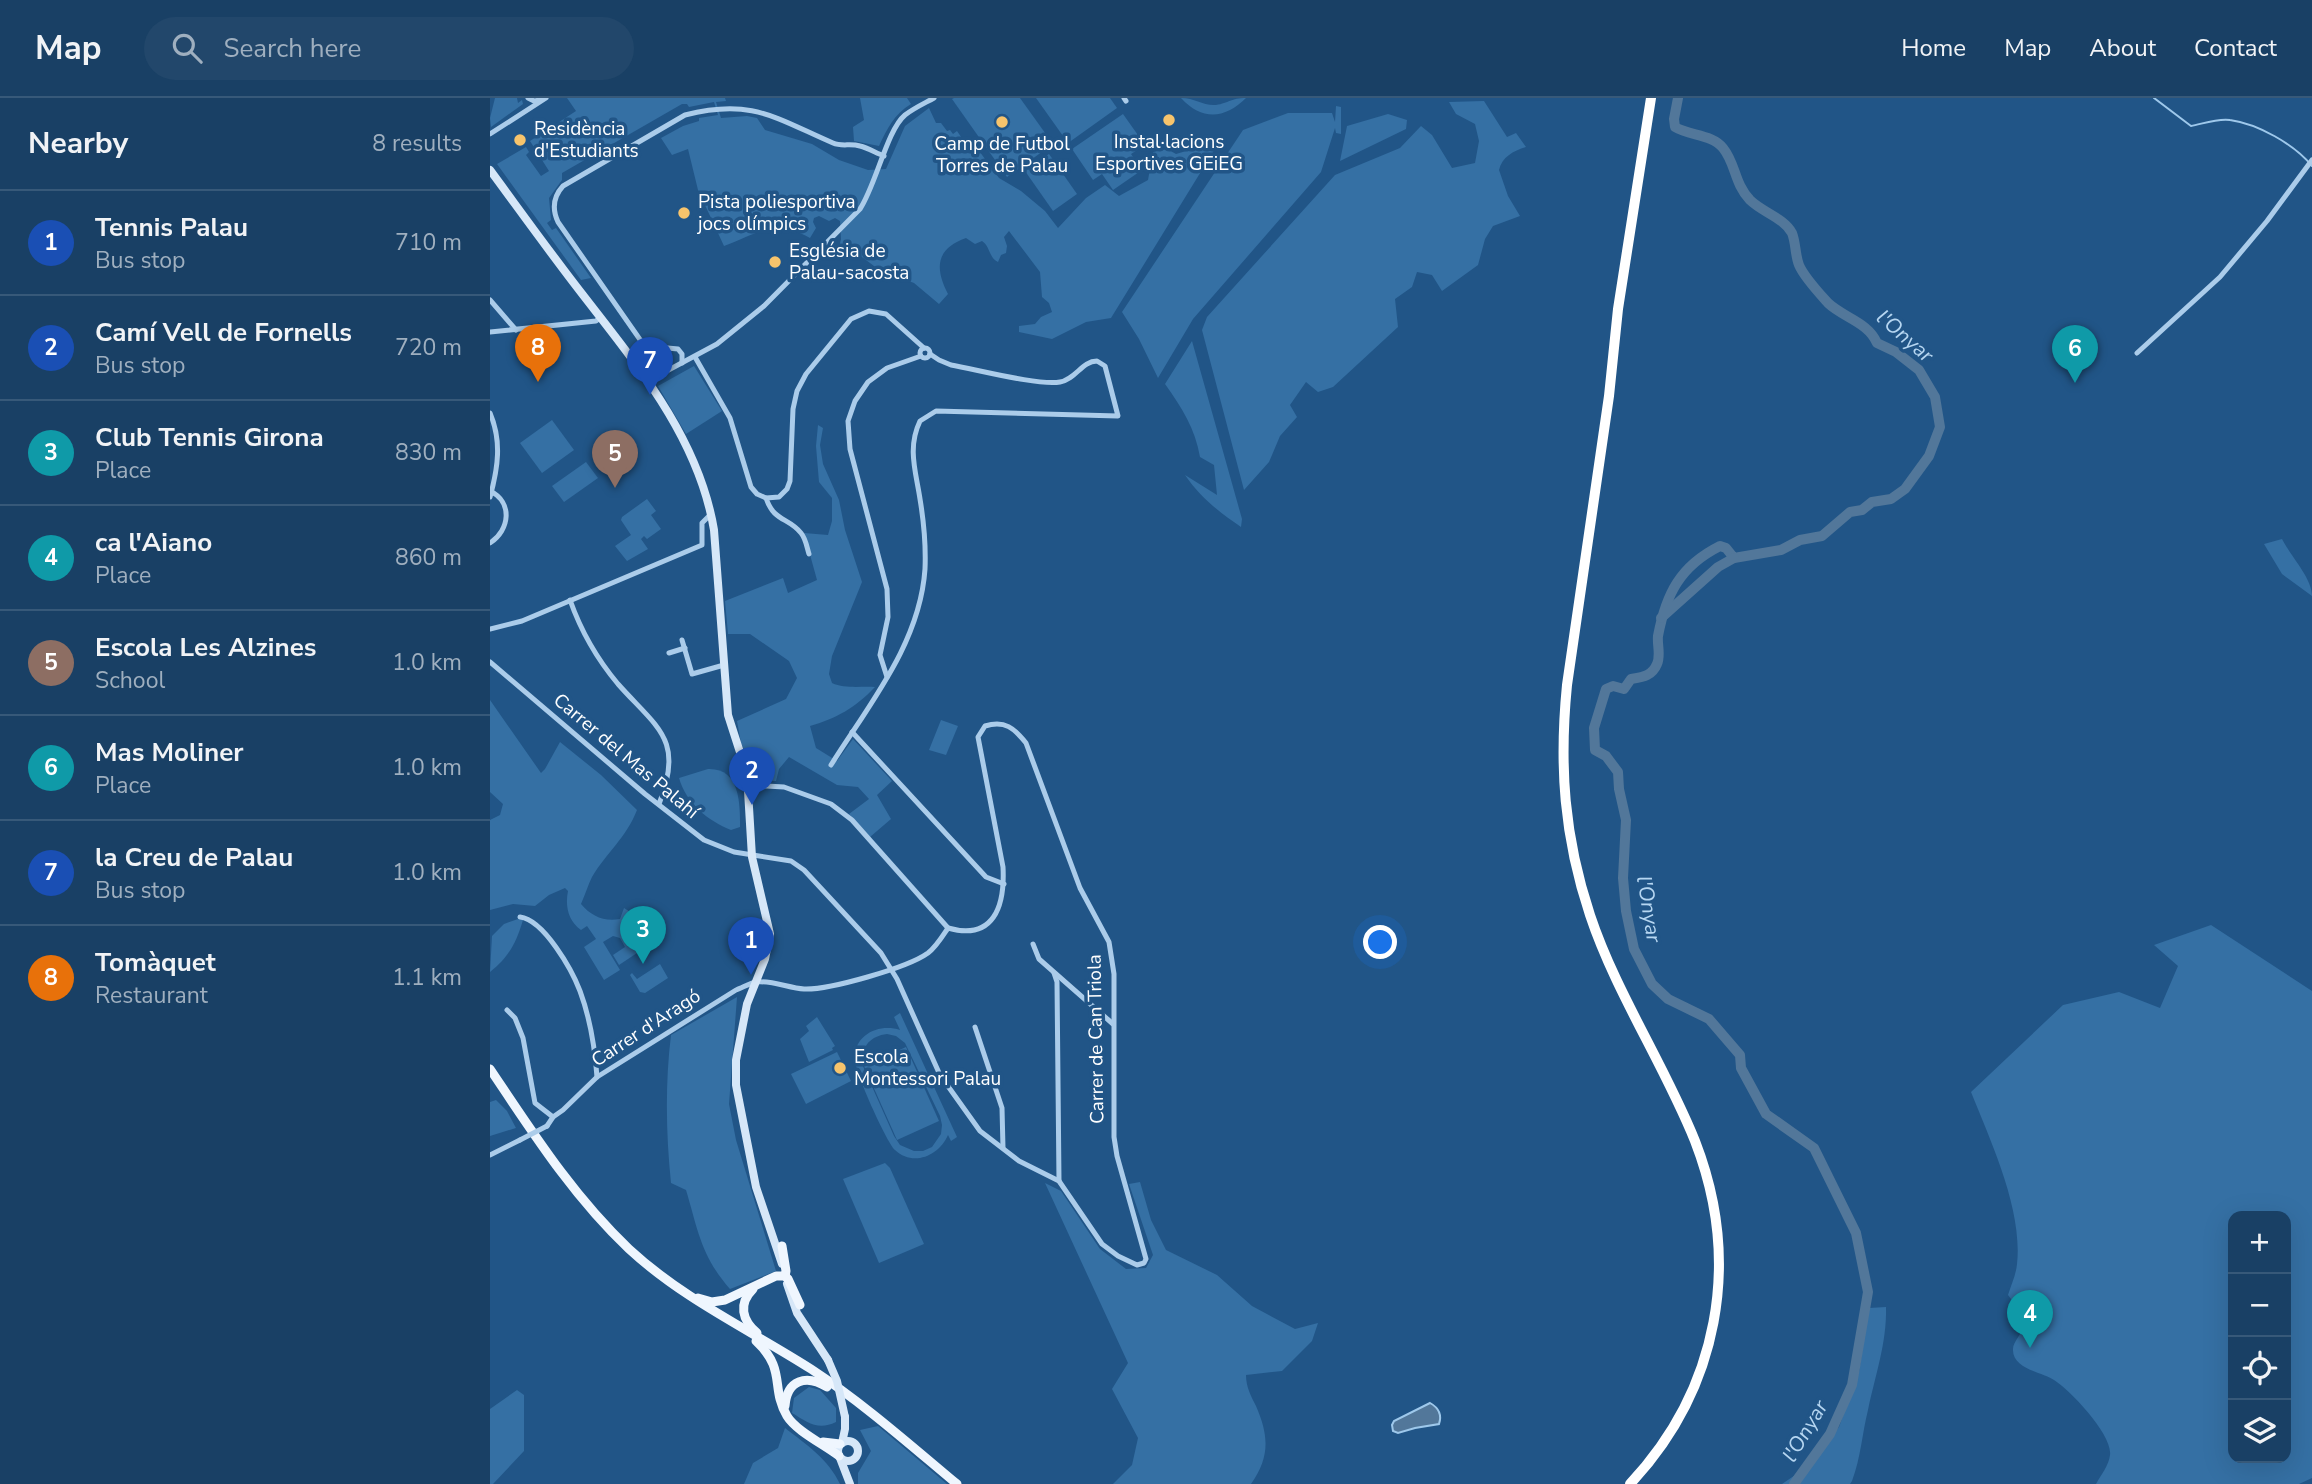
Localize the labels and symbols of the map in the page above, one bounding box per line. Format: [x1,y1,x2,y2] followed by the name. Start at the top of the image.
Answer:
[1161,112,1177,128] marker: Instal·lacions Esportives GEiEG
[994,114,1010,130] marker: Camp de Futbol Torres de Palau
[534,116,639,164] place label: Residència d'Estudiants
[1095,129,1243,177] place label: Instal·lacions Esportives GEiEG
[934,131,1070,179] place label: Camp de Futbol Torres de Palau
[512,132,528,148] marker: Residència d'Estudiants
[696,189,856,237] place label: Pista poliesportiva jocs olímpics
[676,205,692,221] marker: Pista poliesportiva jocs olímpics
[789,238,909,286] place label: Església de Palau-sacosta
[767,254,783,270] marker: Església de Palau-sacosta
[1870,303,1940,369] water label: l'Onyar
[515,324,561,382] pin: 8
[2052,325,2098,383] pin: 6
[627,337,673,395] pin: 7
[592,430,638,488] pin: 5
[548,687,705,826] street label: Carrer del Mas Palahí
[729,747,775,805] pin: 2
[1630,874,1668,945] water label: l'Onyar
[620,906,666,964] pin: 3
[728,917,774,975] pin: 1
[1363,925,1397,959] your location
[1082,954,1110,1124] street label: Carrer de Can Triola
[586,983,706,1073] street label: Carrer d'Aragó
[854,1044,1001,1092] place label: Escola Montessori Palau
[832,1060,848,1076] marker: Escola Montessori Palau
[2007,1290,2053,1348] pin: 4
[1776,1395,1835,1467] water label: l'Onyar

